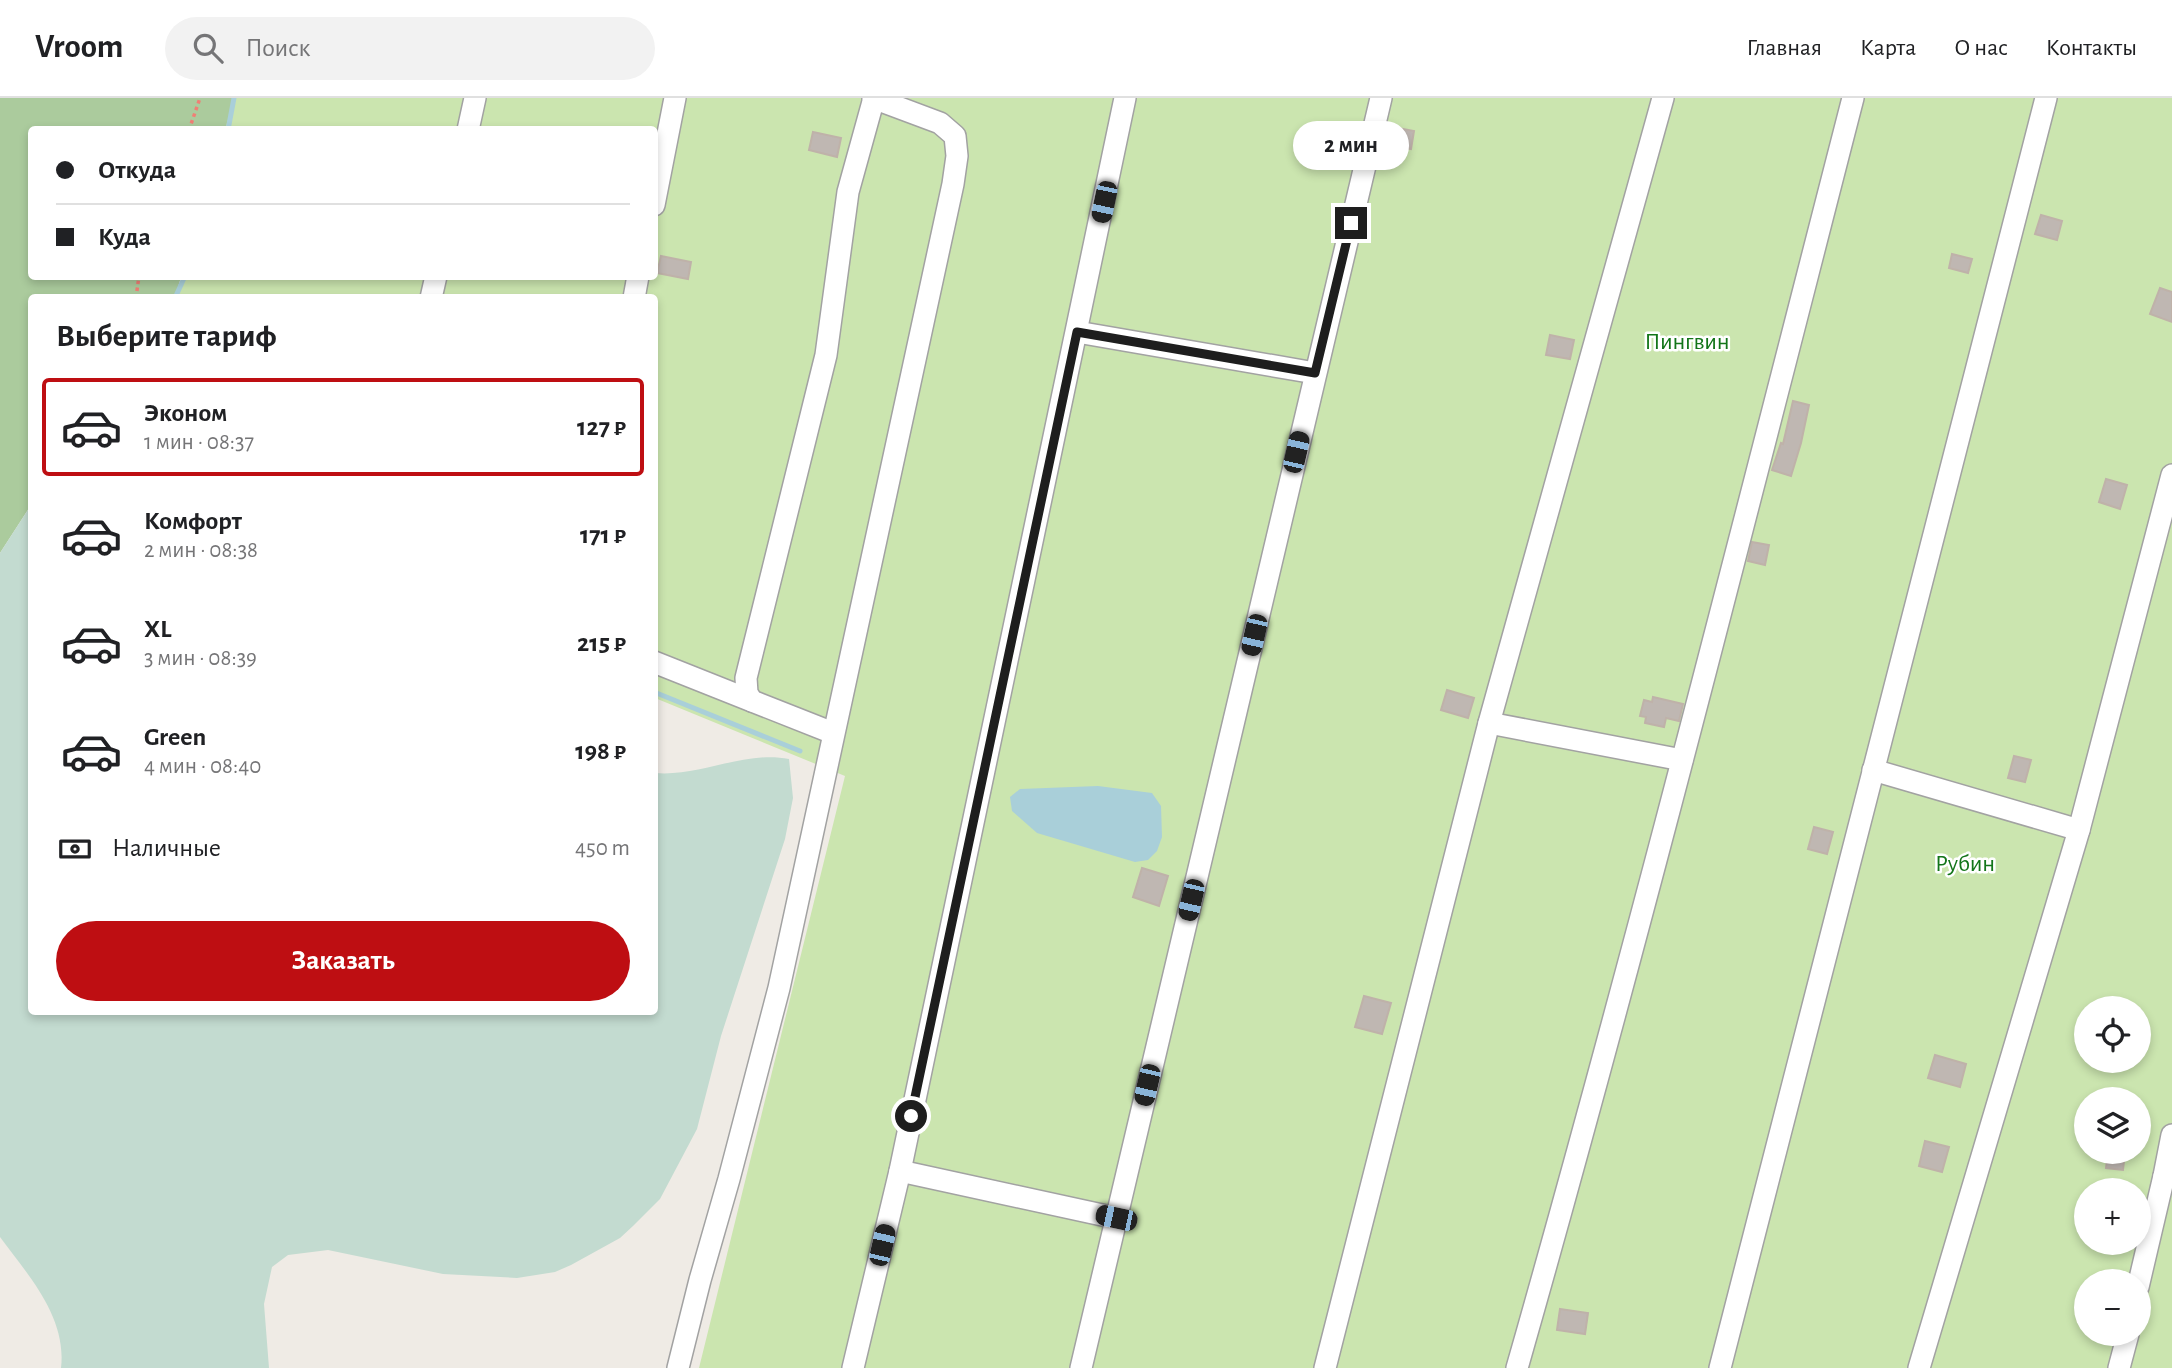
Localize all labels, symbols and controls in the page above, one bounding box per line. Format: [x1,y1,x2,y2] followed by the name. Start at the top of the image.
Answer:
[165,17,655,80] search box
[189,29,227,67] icon: search
[35,31,123,64] text: Vroom
[245,35,310,61] text: Поиск
[1747,36,1822,60] text: Главная
[1860,36,1916,60] text: Карта
[1954,36,2008,60] text: О нас
[2046,36,2137,60] text: Контакты
[1293,122,1409,170] callout: 2 мин
[1324,134,1378,157] text: 2 мин
[98,157,176,183] text: Откуда
[1090,179,1119,225] car
[1335,207,1367,239] route end
[98,224,151,250] text: Куда
[56,320,277,352] text: Выберите тариф
[1644,330,1730,354] park label: Пингвин
[60,396,123,459] icon: car
[144,400,227,426] text: Эконом
[577,414,626,440] text: 127 ₽
[1282,429,1311,475] car
[144,431,254,454] text: 1 мин · 08:37
[60,504,123,567] icon: car
[144,508,242,534] text: Комфорт
[580,522,626,548] text: 171 ₽
[144,539,258,562] text: 2 мин · 08:38
[60,612,123,675] icon: car
[1240,612,1269,658] car
[144,616,171,642] text: XL
[577,630,626,656] text: 215 ₽
[144,647,257,670] text: 3 мин · 08:39
[60,720,123,783] icon: car
[144,724,206,750] text: Green
[575,738,626,764] text: 198 ₽
[144,755,261,778] text: 4 мин · 08:40
[56,830,94,868] icon: cash
[112,835,221,861] text: Наличные
[575,837,630,860] text: 450 m
[1935,852,1995,876] park label: Рубин
[1177,877,1206,923] car
[56,921,630,1001] button: Заказать
[2074,996,2151,1346] map controls
[2074,996,2151,1073] button: locate
[1133,1062,1162,1108] car
[2074,1087,2151,1164] button: layers
[895,1100,927,1132] route start
[2074,1178,2151,1255] button: +
[1094,1203,1139,1233] car
[868,1222,897,1268] car
[2074,1269,2151,1346] button: −

